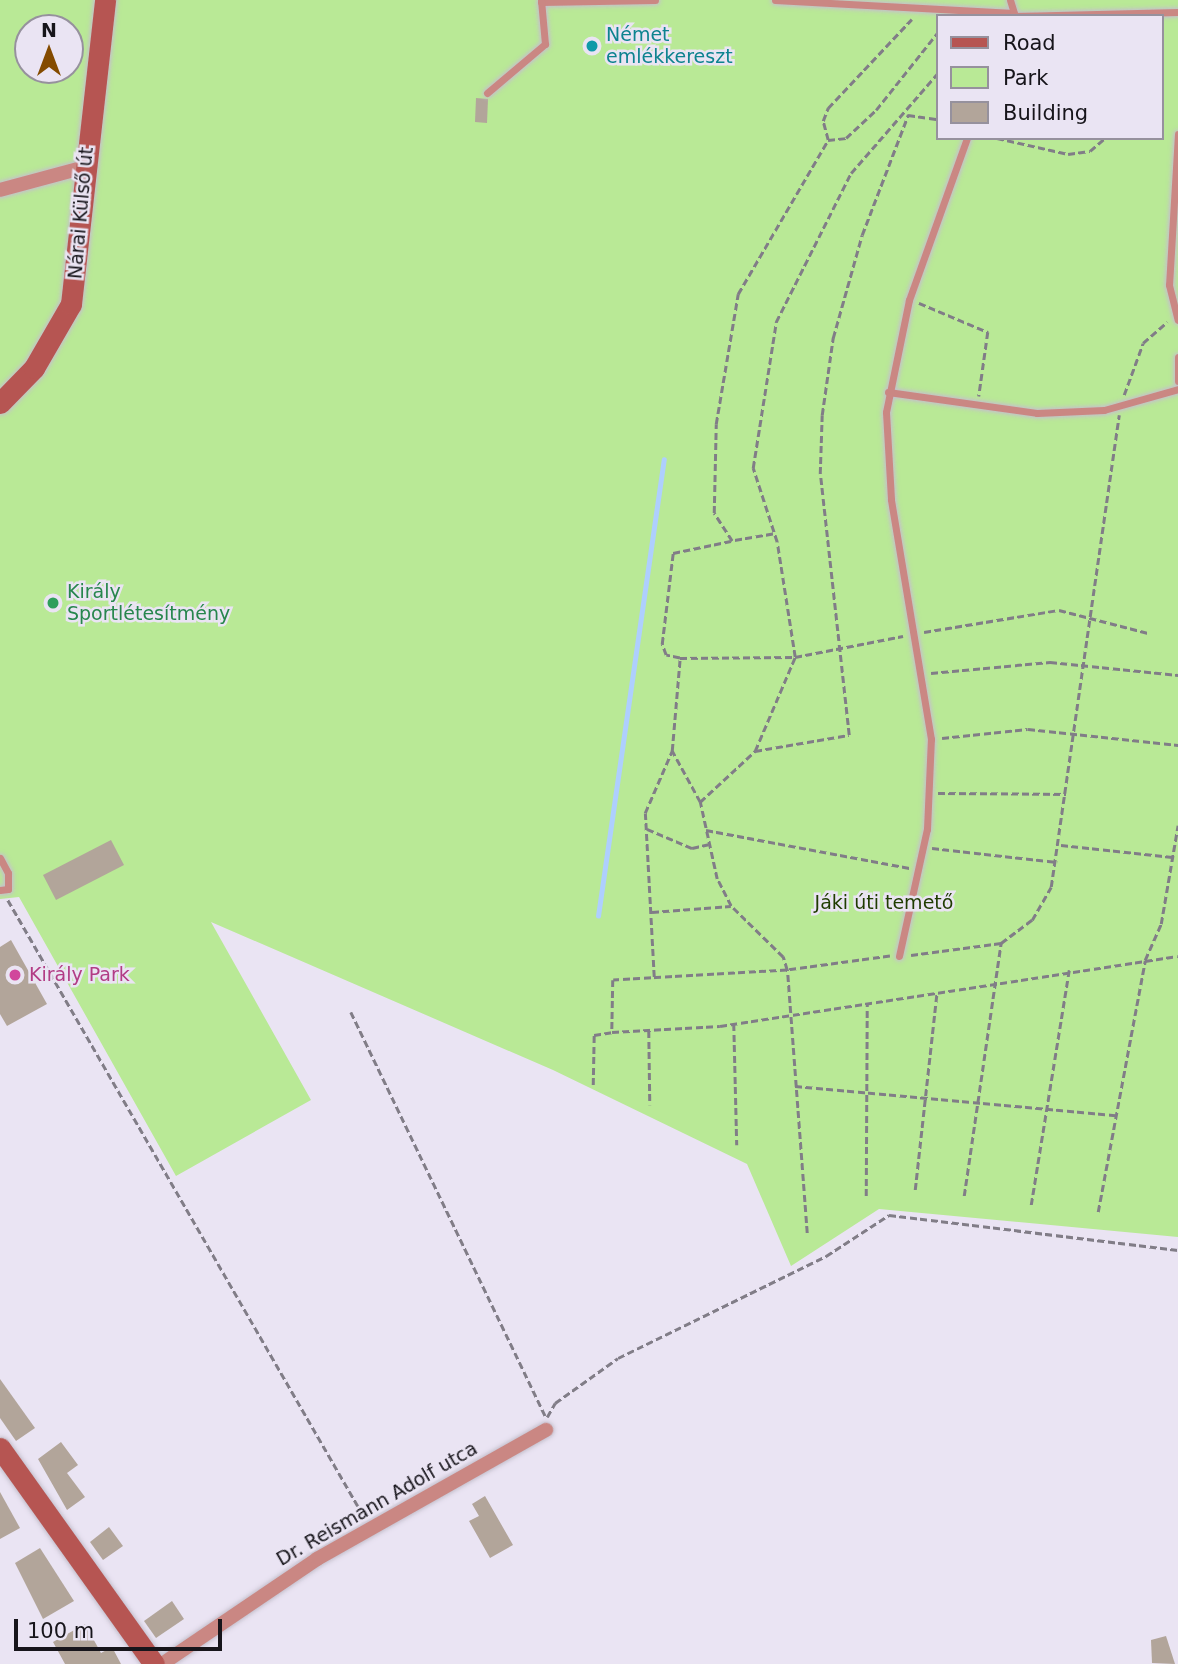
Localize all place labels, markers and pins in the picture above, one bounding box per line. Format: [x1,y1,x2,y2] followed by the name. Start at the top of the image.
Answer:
[606,24,733,68] place label: Német emlékkereszt
[584,38,600,54] marker: Német emlékkereszt
[67,581,230,625] place label: Király Sportlétesítmény
[45,595,61,611] marker: Király Sportlétesítmény
[29,964,130,986] place label: Király Park
[7,967,23,983] marker: Király Park

